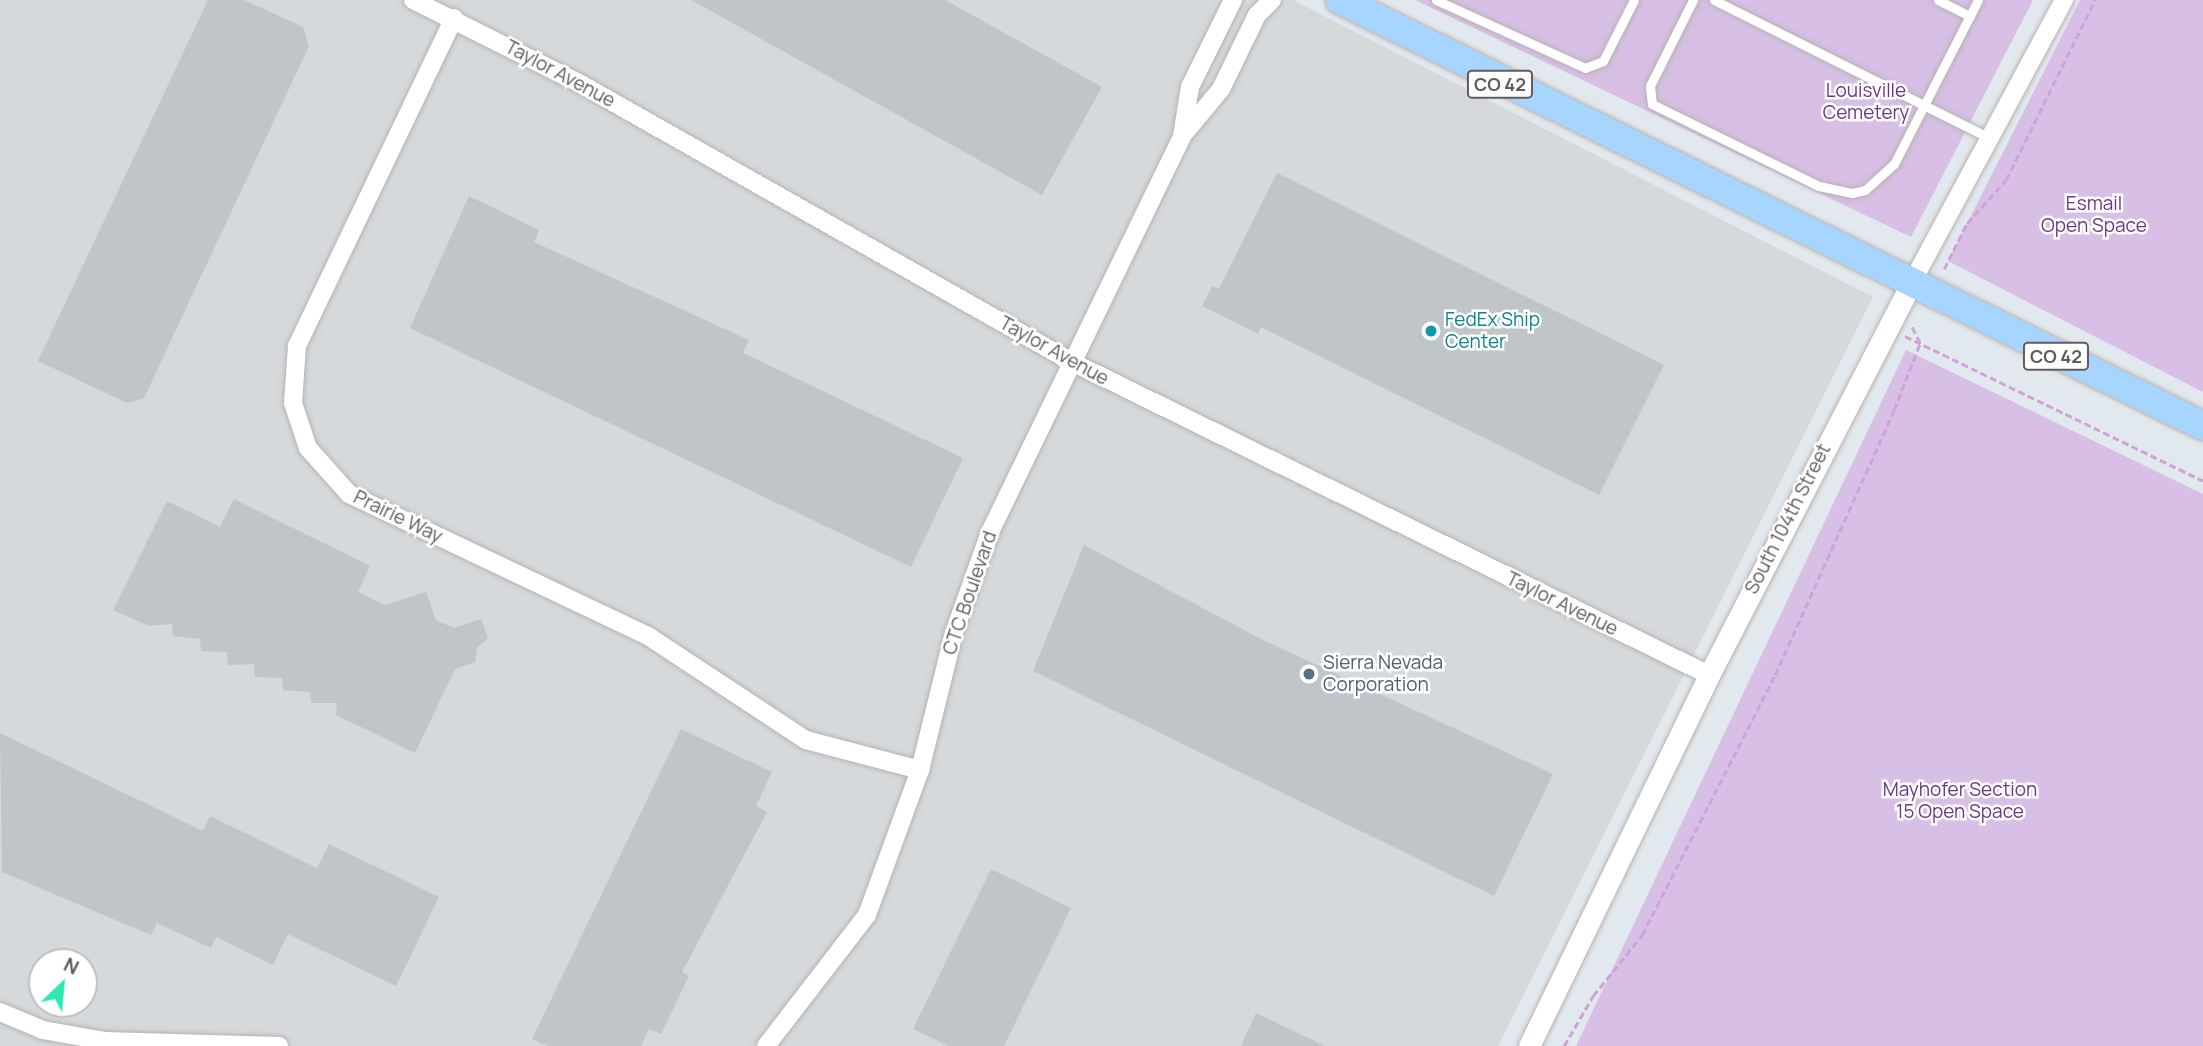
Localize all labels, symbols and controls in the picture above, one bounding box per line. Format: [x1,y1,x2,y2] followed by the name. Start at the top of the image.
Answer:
[501,35,619,113] street label: Taylor Avenue
[1467,70,1533,98] road number: CO 42
[1823,80,1909,124] park label: Louisville Cemetery
[2041,193,2147,237] park label: Esmail Open Space
[1445,309,1540,353] place label: FedEx Ship Center
[995,312,1113,390] street label: Taylor Avenue
[1423,323,1439,339] marker: FedEx Ship Center
[2023,342,2089,370] road number: CO 42
[1740,440,1836,598] street label: South 104th Street
[350,486,446,548] street label: Prairie Way
[938,528,1002,658] street label: CTC Boulevard
[1502,567,1622,641] street label: Taylor Avenue
[1323,652,1443,696] place label: Sierra Nevada Corporation
[1301,666,1317,682] marker: Sierra Nevada Corporation
[1883,779,2037,823] park label: Mayhofer Section 15 Open Space
[28,948,98,1018] north arrow
[59,951,83,981] text: N

